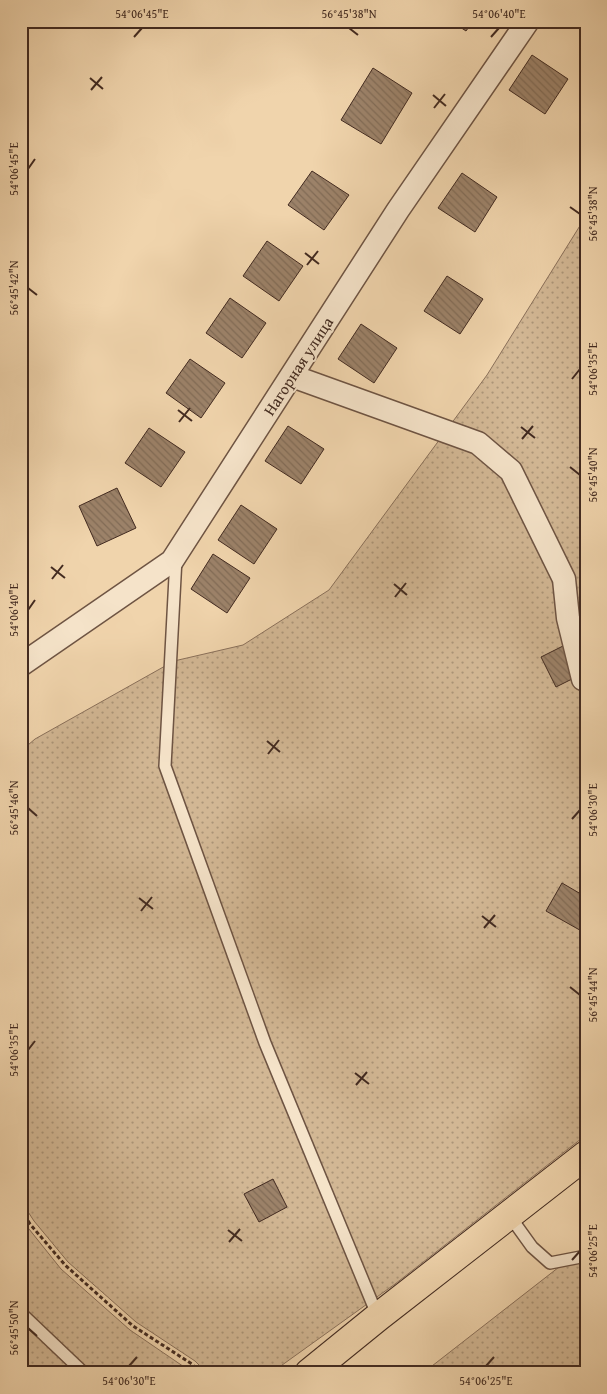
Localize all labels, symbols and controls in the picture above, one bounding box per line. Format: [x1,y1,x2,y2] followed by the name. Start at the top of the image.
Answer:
[115,5,169,22] text: 54°06'45"E
[321,5,377,22] text: 56°45'38"N
[472,5,526,22] text: 54°06'40"E
[5,142,22,196] text: 54°06'45"E
[584,186,601,242] text: 56°45'38"N
[5,260,22,316] text: 56°45'42"N
[257,312,339,420] street label: Нагорная улица
[584,342,601,396] text: 54°06'35"E
[584,447,601,503] text: 56°45'40"N
[5,583,22,637] text: 54°06'40"E
[5,780,22,836] text: 56°45'46"N
[584,783,601,837] text: 54°06'30"E
[584,967,601,1023] text: 56°45'44"N
[5,1023,22,1077] text: 54°06'35"E
[584,1224,601,1278] text: 54°06'25"E
[5,1300,22,1356] text: 56°45'50"N
[102,1372,156,1389] text: 54°06'30"E
[459,1372,513,1389] text: 54°06'25"E

